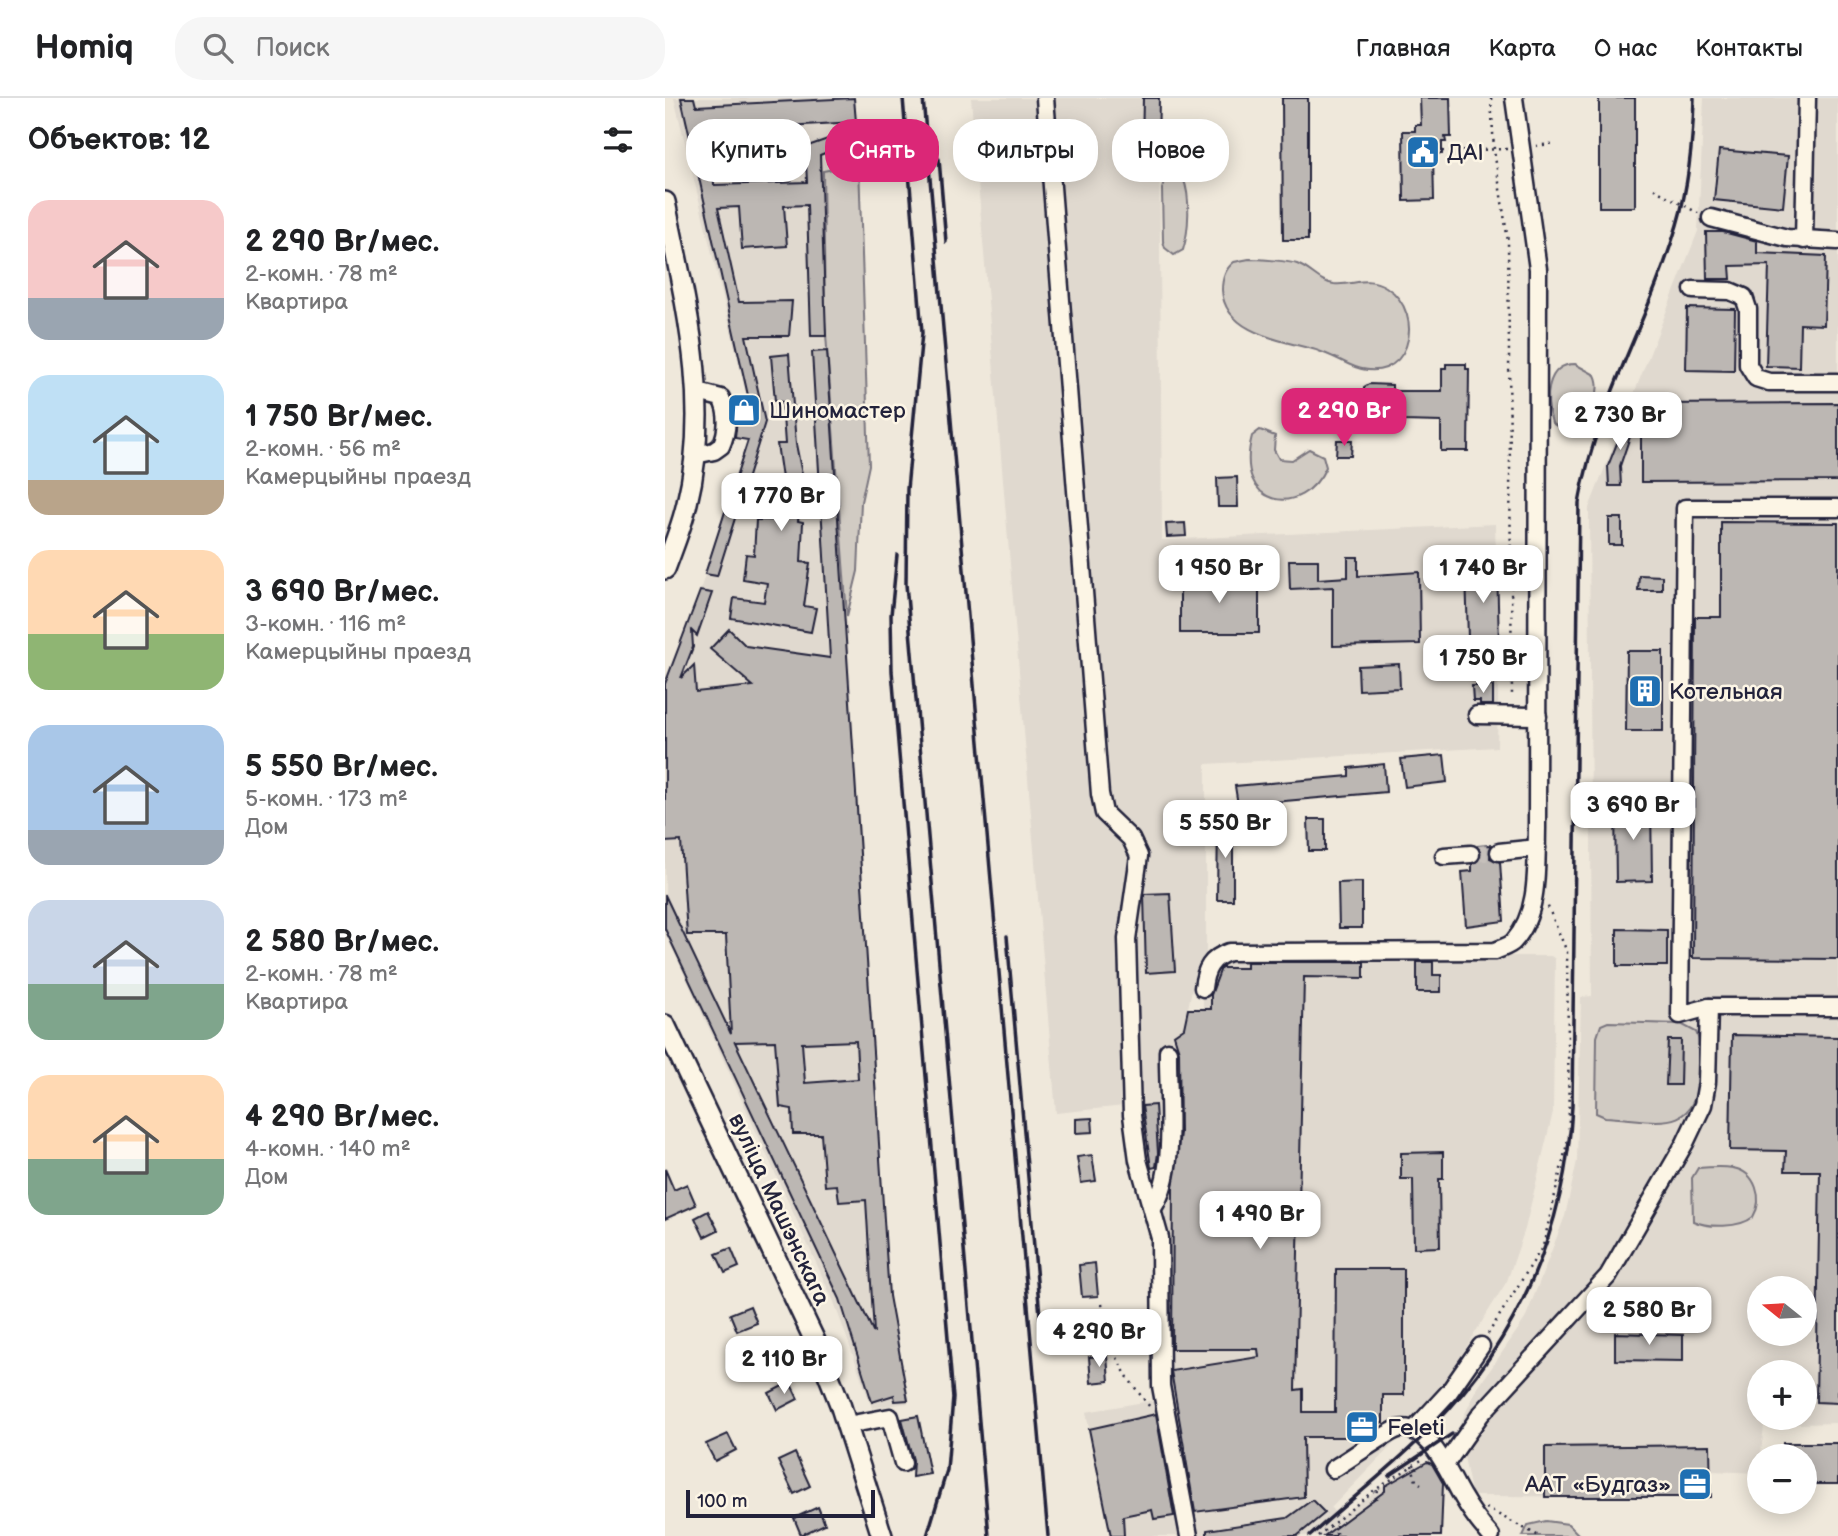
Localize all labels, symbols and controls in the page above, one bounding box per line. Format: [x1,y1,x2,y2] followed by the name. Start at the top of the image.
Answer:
[175,17,665,80] search box
[35,28,133,68] text: Homiq
[199,29,237,67] icon: search
[255,33,330,64] text: Поиск
[1356,34,1450,63] text: Главная
[1488,34,1556,63] text: Карта
[1594,34,1657,63] text: О нас
[1695,34,1803,63] text: Контакты
[686,119,811,182] chip: Купить
[825,119,939,182] chip: Снять
[953,119,1098,182] chip: Фильтры
[1112,119,1229,182] chip: Новое
[599,121,637,159] icon: filters
[28,122,210,158] text: Объектов: 12
[1404,133,1442,171] public building icon: ДАІ
[1447,139,1484,167] place label: ДАІ
[245,224,439,260] text: 2 290 Br/мес.
[84,228,168,312] icon: home
[245,260,398,288] text: 2-комн. · 78 m²
[245,288,348,316] text: Квартира
[1272,388,1416,448] pin: 2 290 Br
[725,391,763,429] shop icon: Шиномастер
[1548,392,1692,452] pin: 2 730 Br
[769,397,906,425] place label: Шиномастер
[1297,397,1391,425] text: 2 290 Br
[245,399,432,435] text: 1 750 Br/мес.
[1574,401,1666,429] text: 2 730 Br
[84,403,168,487] icon: home
[245,435,401,463] text: 2-комн. · 56 m²
[245,463,471,491] text: Камерцыйны праезд
[709,474,853,533] pin: 1 770 Br
[737,482,825,510] text: 1 770 Br
[1147,546,1291,605] pin: 1 950 Br
[1411,546,1555,605] pin: 1 740 Br
[1175,554,1263,582] text: 1 950 Br
[1439,554,1527,582] text: 1 740 Br
[245,574,439,610] text: 3 690 Br/мес.
[84,578,168,662] icon: home
[245,610,406,638] text: 3-комн. · 116 m²
[1411,636,1555,695] pin: 1 750 Br
[245,638,471,666] text: Камерцыйны праезд
[1439,644,1527,672] text: 1 750 Br
[1626,672,1664,710] building icon: Котельная
[1669,678,1783,706] place label: Котельная
[245,749,438,785] text: 5 550 Br/мес.
[84,753,168,837] icon: home
[1561,782,1705,842] pin: 3 690 Br
[245,785,408,813] text: 5-комн. · 173 m²
[1587,791,1680,819] text: 3 690 Br
[1153,800,1297,860] pin: 5 550 Br
[1179,809,1271,837] text: 5 550 Br
[245,813,288,841] text: Дом
[245,924,439,960] text: 2 580 Br/мес.
[84,928,168,1012] icon: home
[245,960,398,988] text: 2-комн. · 78 m²
[245,988,348,1016] text: Квартира
[245,1099,439,1135] text: 4 290 Br/мес.
[84,1103,168,1187] icon: home
[722,1109,836,1310] street label: вуліца Машэнскага
[245,1135,411,1163] text: 4-комн. · 140 m²
[245,1163,288,1191] text: Дом
[1188,1192,1332,1251] pin: 1 490 Br
[1216,1200,1304,1228] text: 1 490 Br
[1747,1276,1817,1346] north arrow
[1747,1276,1817,1514] map controls
[1577,1288,1721,1347] pin: 2 580 Br
[1602,1296,1696,1324] text: 2 580 Br
[1027,1310,1171,1369] pin: 4 290 Br
[1053,1318,1145,1346] text: 4 290 Br
[712,1336,856,1396] pin: 2 110 Br
[741,1345,827,1373] text: 2 110 Br
[1747,1360,1817,1430] button: +
[1343,1408,1381,1446] office icon: Feleti
[1387,1414,1445,1442] place label: Feleti
[1747,1444,1817,1514] button: −
[1676,1465,1714,1503] office icon: ААТ «Будгаз»
[1524,1471,1671,1499] place label: ААТ «Будгаз»
[686,1487,875,1519] scale bar
[697,1490,748,1513] text: 100 m

